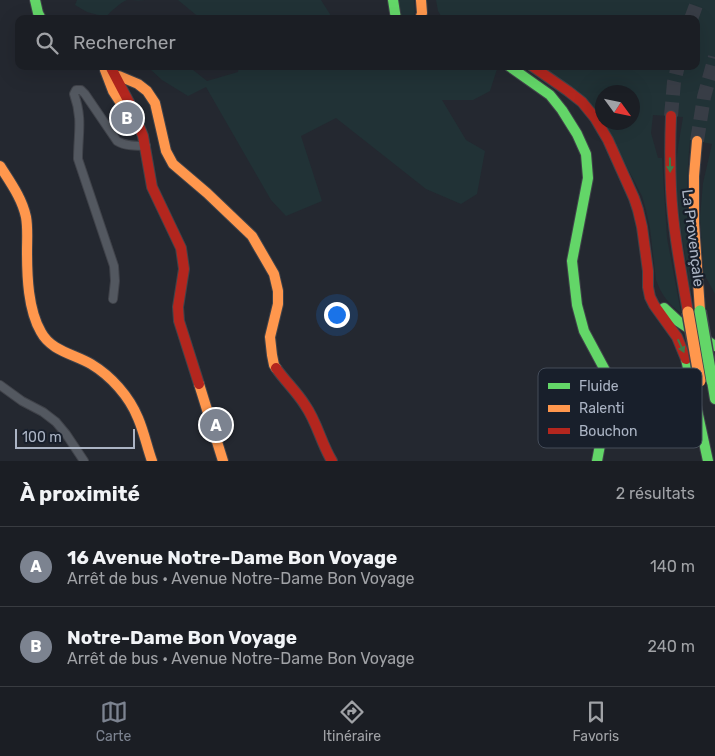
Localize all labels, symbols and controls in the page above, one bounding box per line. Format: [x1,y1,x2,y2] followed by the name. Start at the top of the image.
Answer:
[15,15,700,70] search box
[33,29,61,57] icon: search
[73,31,176,54] text: Rechercher
[595,85,640,130] north arrow
[111,99,143,137] pin: B
[667,157,675,173] one-way arrow
[678,188,708,288] street label: La Provençale
[324,302,350,328] your location
[677,339,685,353] one-way arrow
[538,368,702,448] legend
[579,378,619,395] text: Fluide
[579,400,624,417] text: Ralenti
[200,406,232,444] pin: A
[579,423,638,440] text: Bouchon
[15,426,135,449] scale bar
[22,429,62,446] text: 100 m
[20,481,140,506] text: À proximité
[616,484,695,503] text: 2 résultats
[67,546,397,569] text: 16 Avenue Notre-Dame Bon Voyage
[30,557,42,576] text: A
[650,557,695,576] text: 140 m
[67,569,415,588] text: Arrêt de bus · Avenue Notre-Dame Bon Voyage
[67,626,297,649] text: Notre-Dame Bon Voyage
[30,637,42,656] text: B
[648,637,695,656] text: 240 m
[67,649,415,668] text: Arrêt de bus · Avenue Notre-Dame Bon Voyage
[96,698,131,745] tab: Carte
[323,698,381,745] tab: Itinéraire
[573,698,619,745] tab: Favoris

